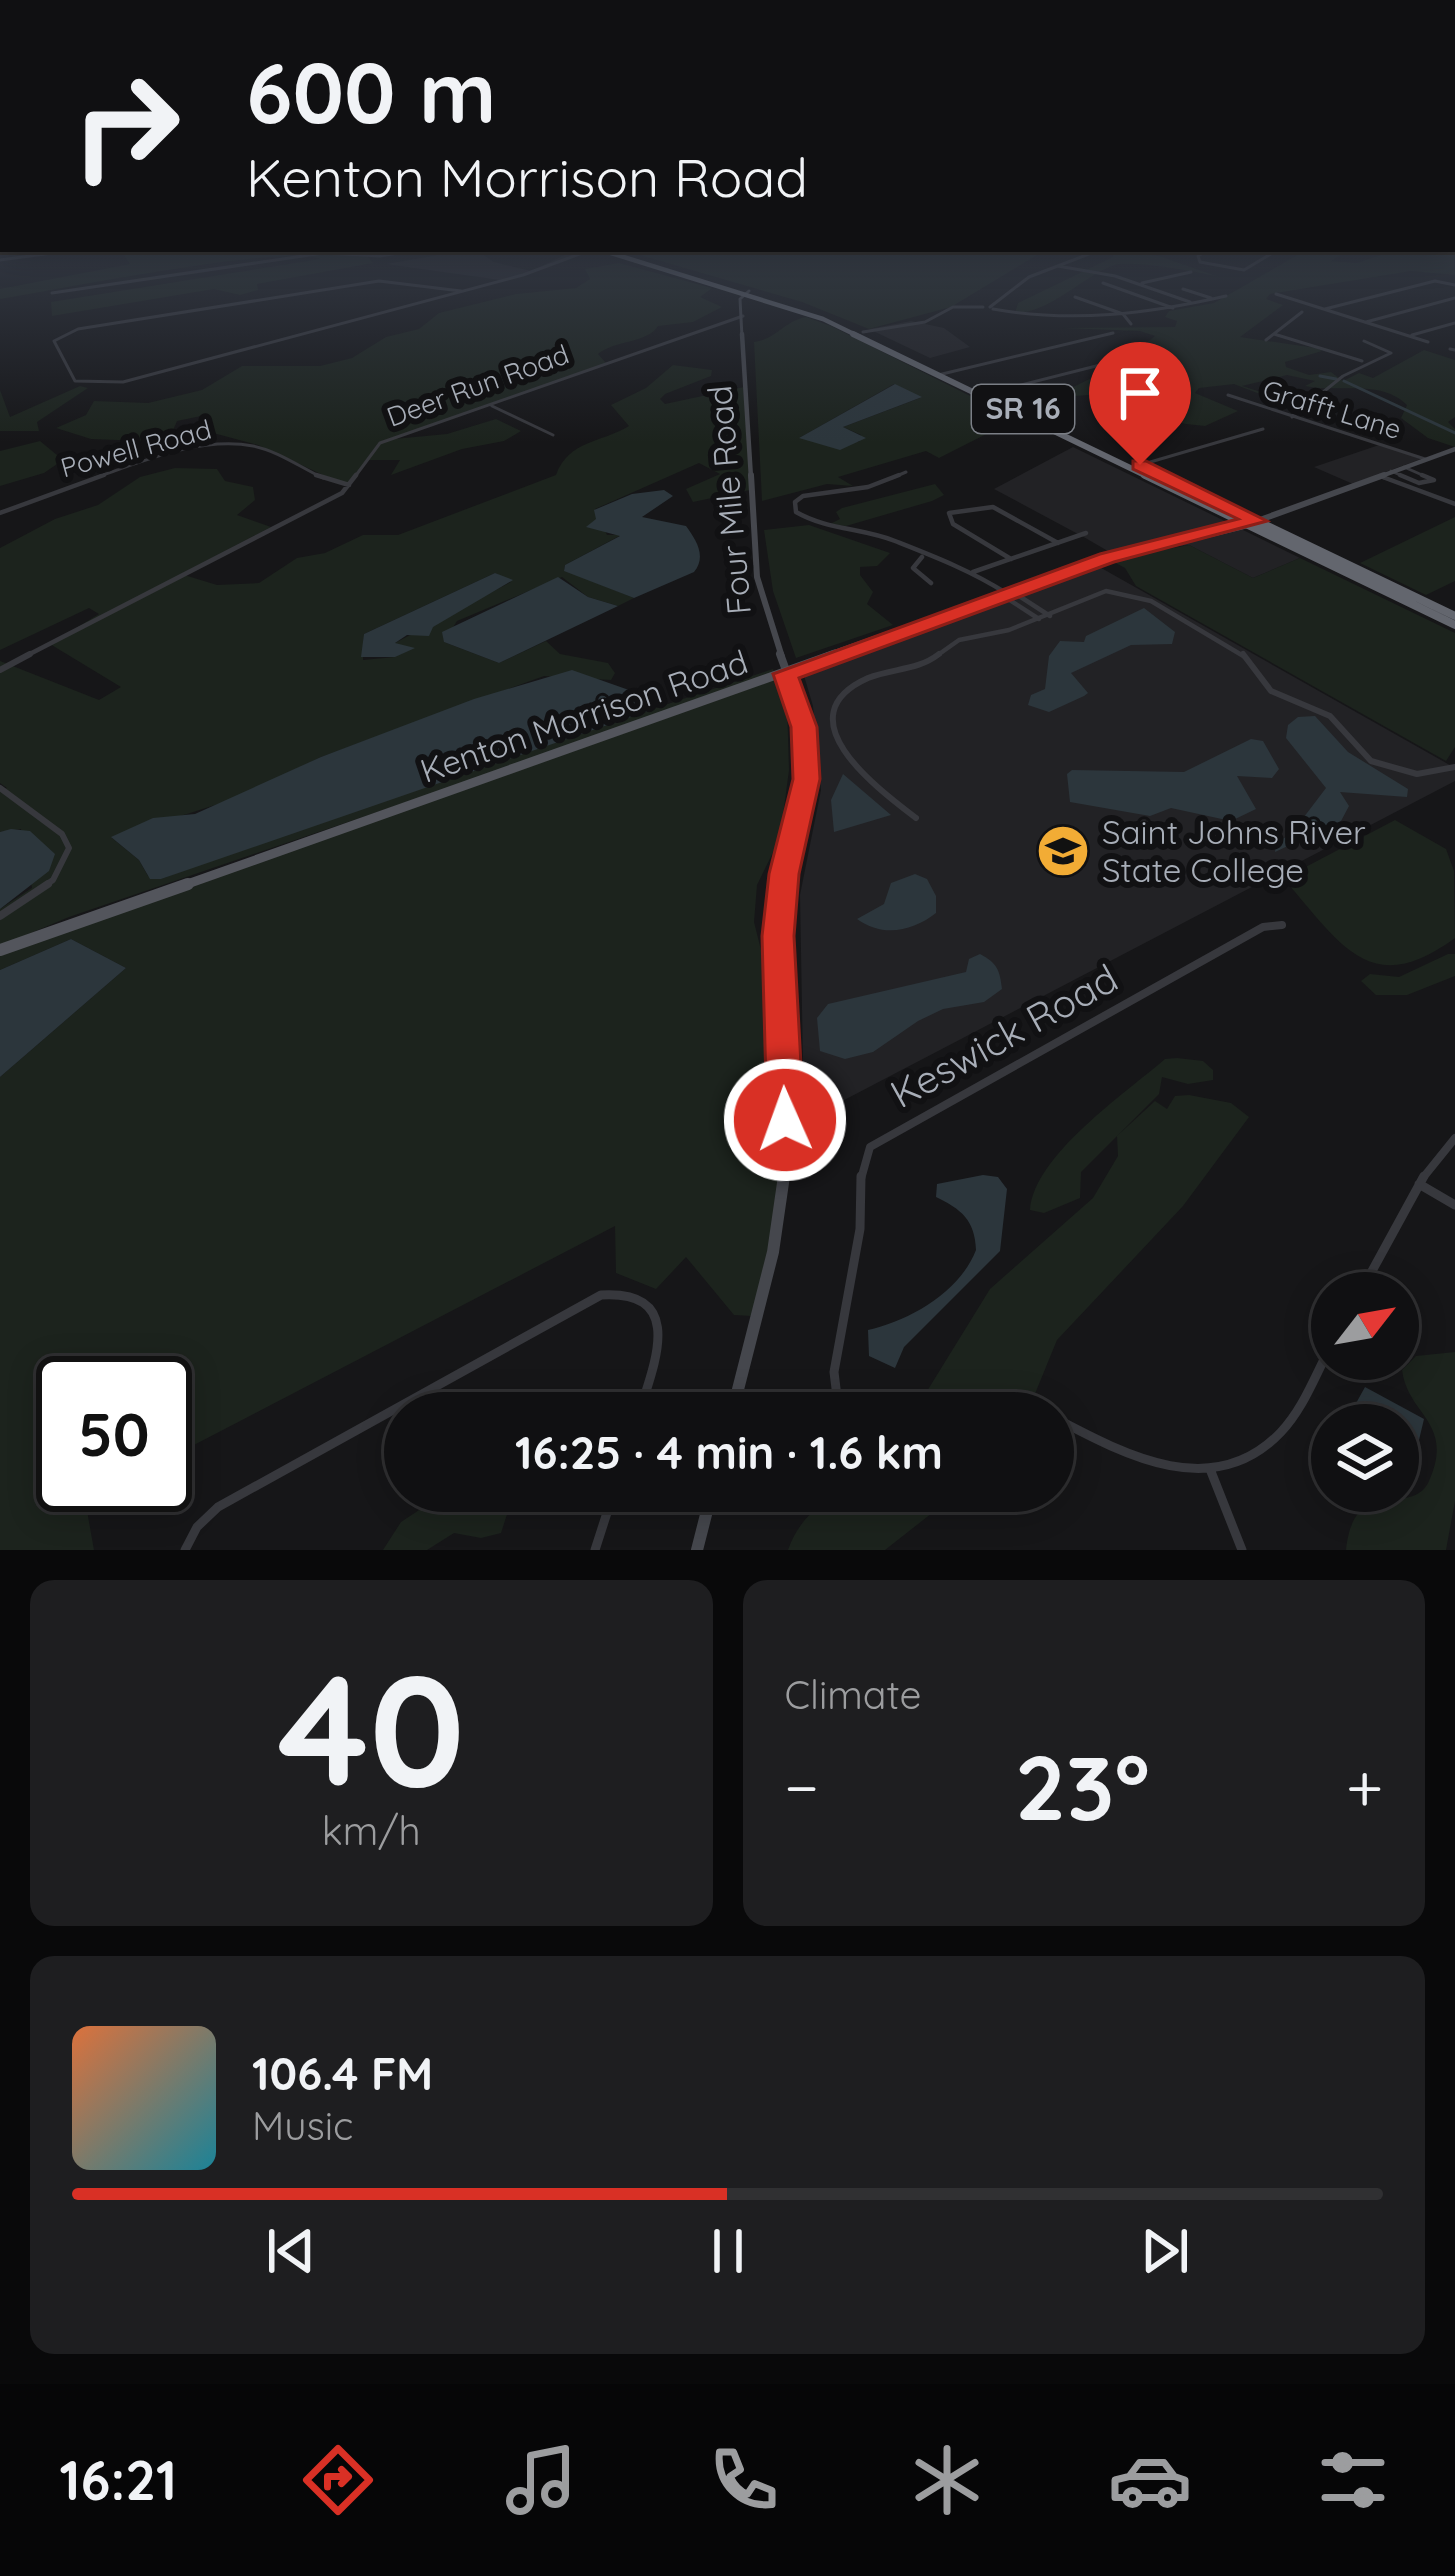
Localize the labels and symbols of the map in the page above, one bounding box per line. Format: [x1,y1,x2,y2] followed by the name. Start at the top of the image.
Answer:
[382,336,573,434] street label: Deer Run Road
[1089,342,1191,465] pin
[1259,372,1406,446] street label: Grafft Lane
[698,384,759,616] street label: Four Mile Road
[972,385,1074,433] road number: SR 16
[57,412,215,484] street label: Powell Road
[415,640,753,791] street label: Kenton Morrison Road
[1102,811,1366,890] place label: Saint Johns River State College
[1035,823,1091,879] school or university icon: Saint Johns River State College
[882,953,1126,1118] street label: Keswick Road
[722,1057,848,1183] position arrow
[1311,1272,1419,1380] north arrow
[36,1356,192,1512] speed limit sign: 50

